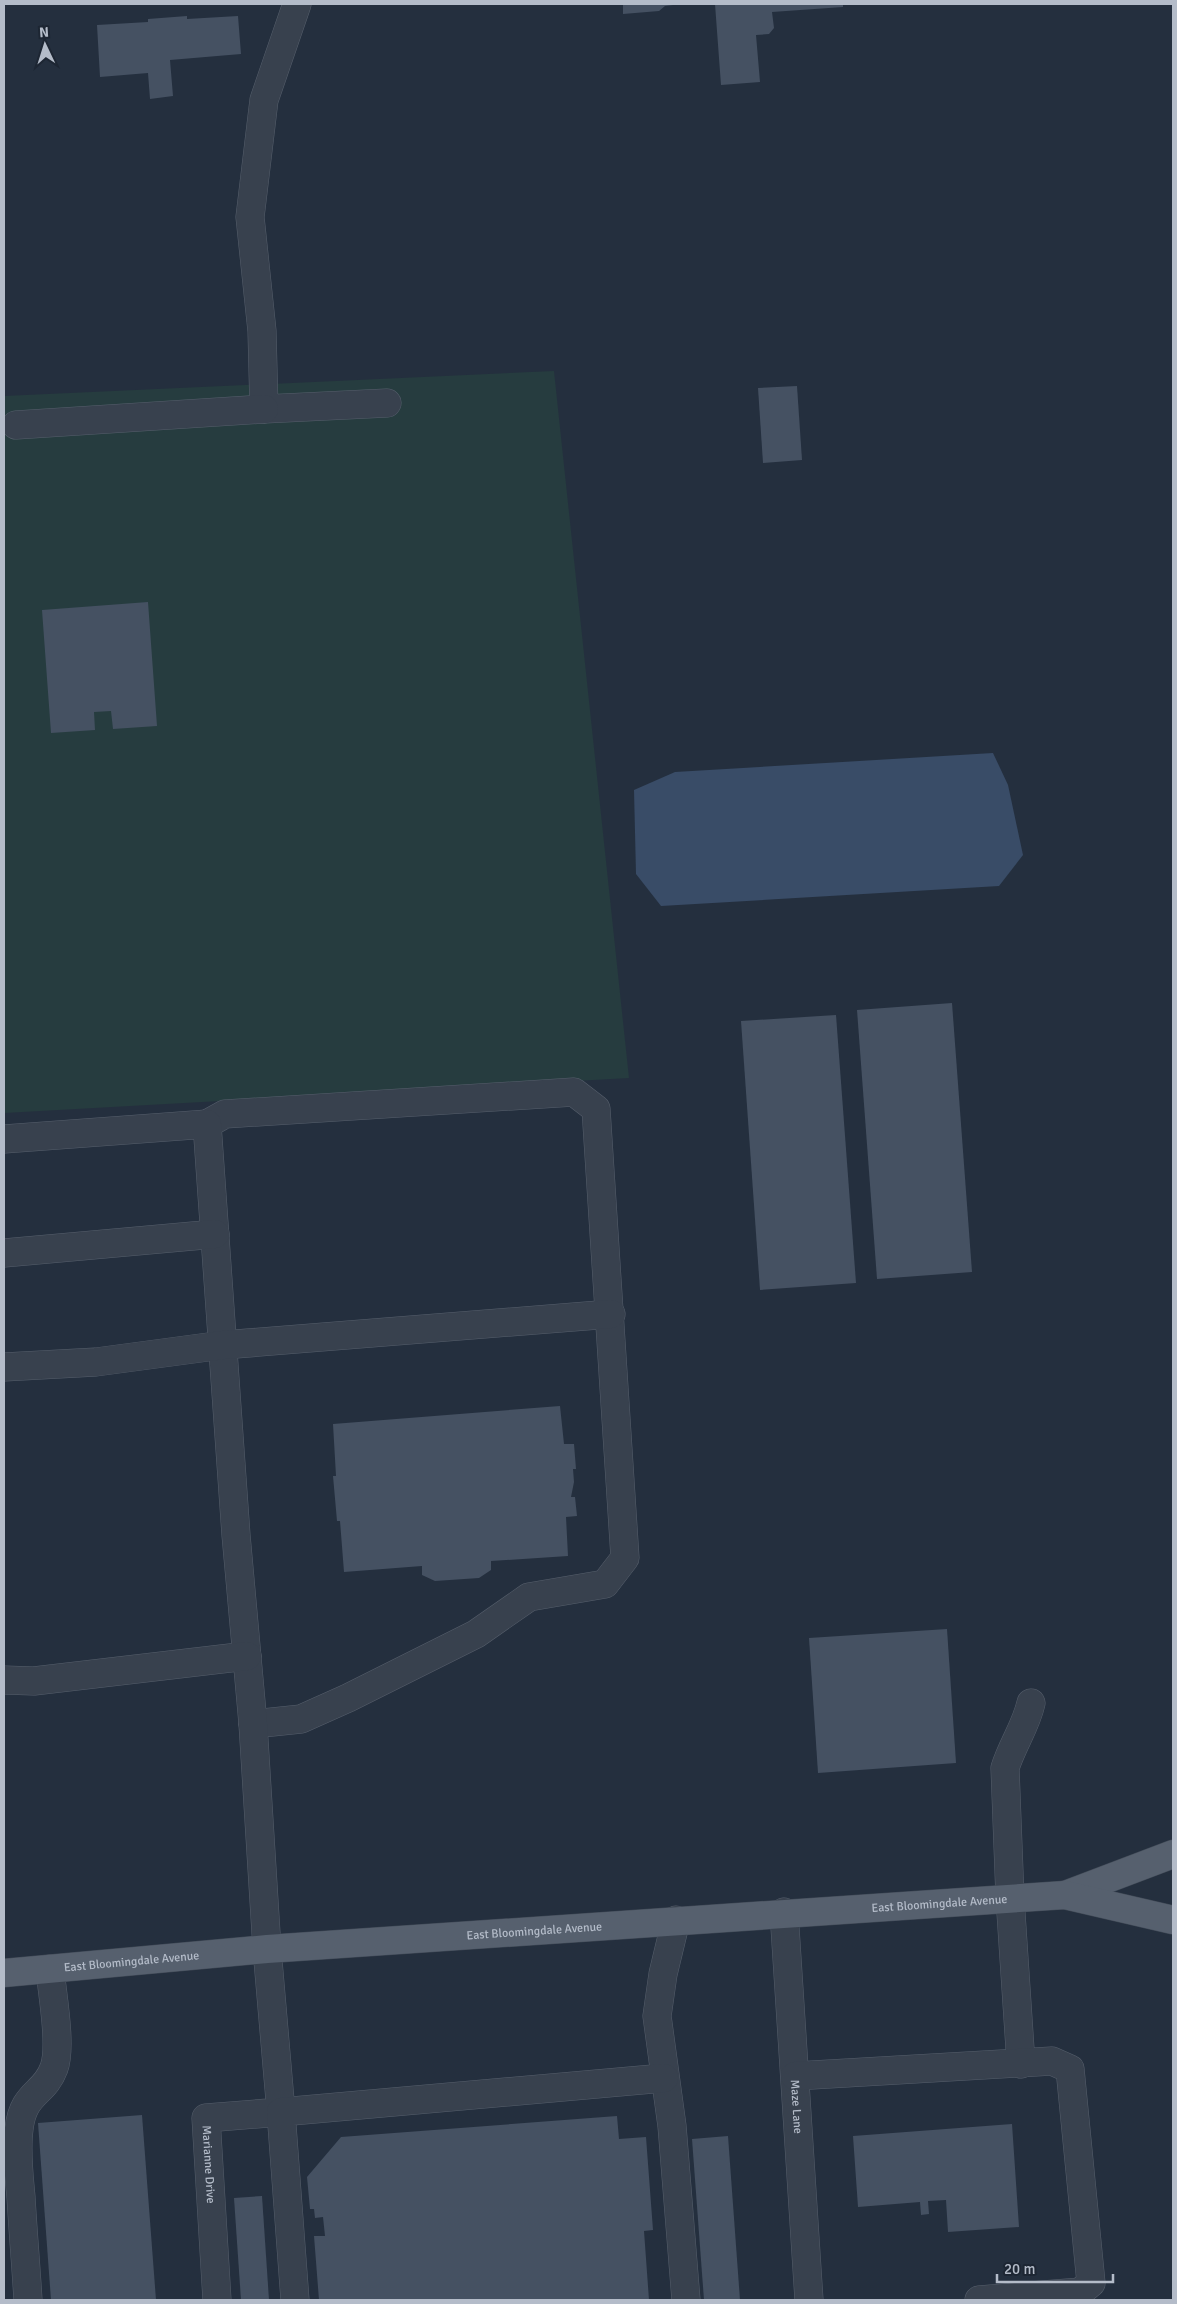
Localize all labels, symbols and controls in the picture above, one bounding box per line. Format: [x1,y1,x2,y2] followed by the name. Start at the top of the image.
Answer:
[20,20,70,70] north arrow
[39,24,50,41] text: N
[871,1892,1008,1916] street label: East Bloomingdale Avenue
[466,1919,603,1943] street label: East Bloomingdale Avenue
[63,1948,200,1976] street label: East Bloomingdale Avenue
[787,2079,805,2134] street label: Maze Lane
[198,2125,218,2204] street label: Marianne Drive
[997,2252,1113,2284] scale bar
[1004,2260,1035,2278] text: 20 m

